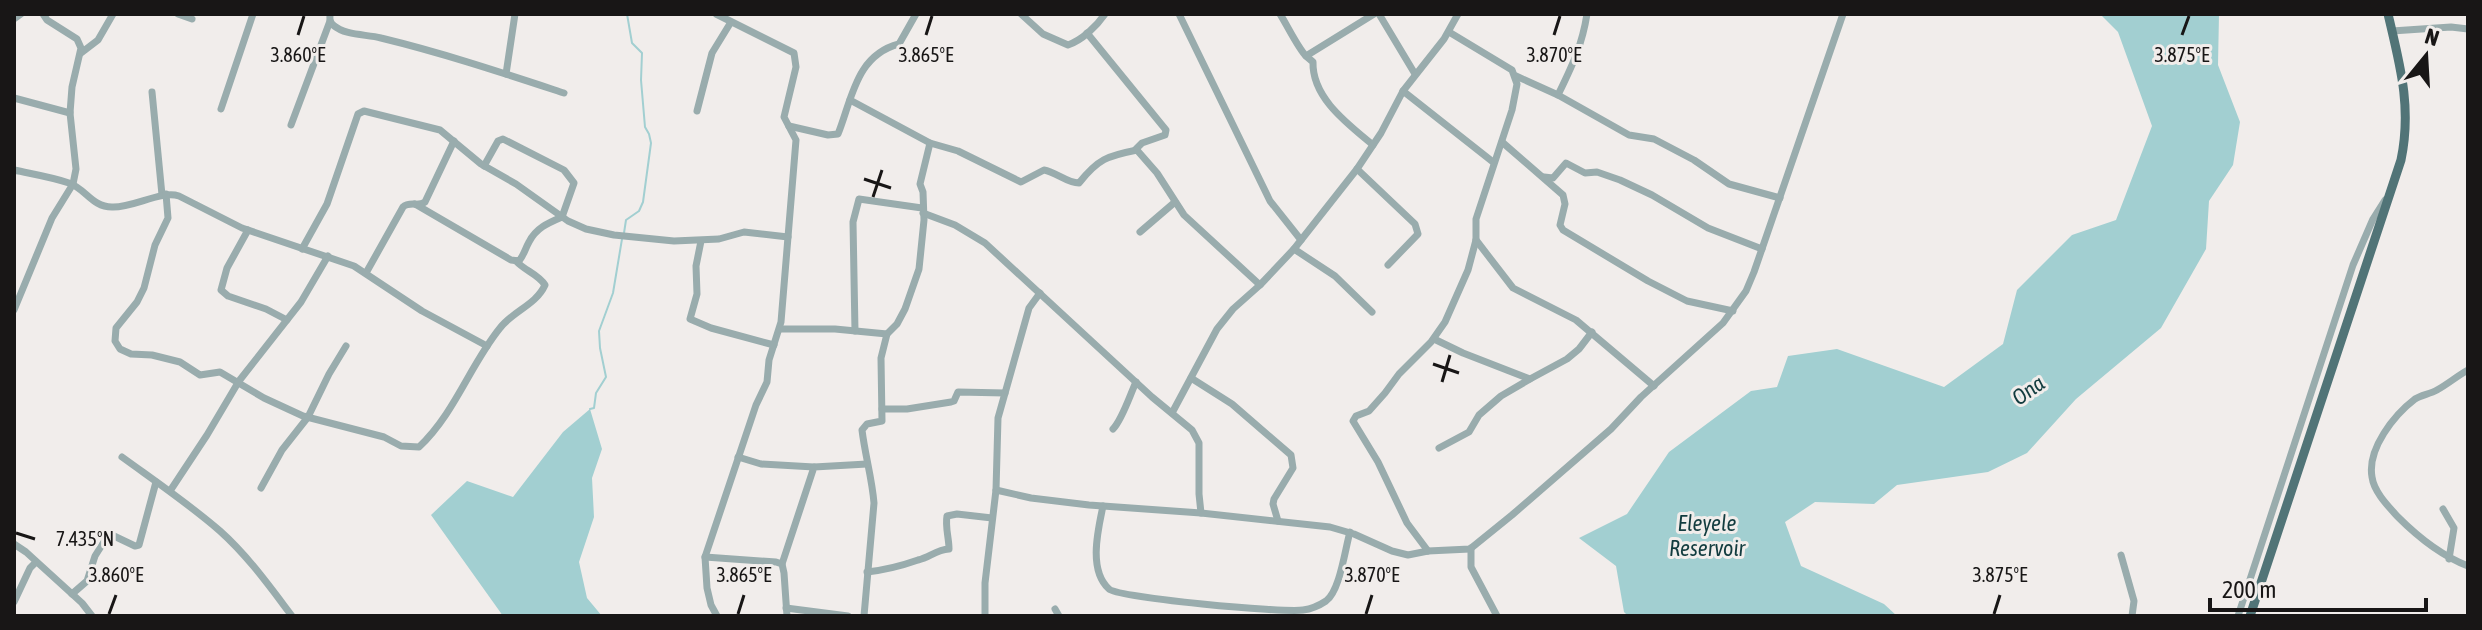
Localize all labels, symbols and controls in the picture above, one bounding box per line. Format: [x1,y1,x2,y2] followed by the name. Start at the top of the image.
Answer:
[2386,16,2466,96] north arrow
[2422,23,2442,51] text: N
[270,43,326,66] text: 3.860°E
[898,43,954,66] text: 3.865°E
[1526,43,1582,66] text: 3.870°E
[2154,43,2210,66] text: 3.875°E
[2007,370,2049,410] water label: Ona
[1669,510,1746,561] water label: Eleyele Reservoir
[56,527,114,550] text: 7.435°N
[2210,562,2426,612] scale bar
[88,563,144,586] text: 3.860°E
[716,563,772,586] text: 3.865°E
[1344,563,1400,586] text: 3.870°E
[1972,563,2028,586] text: 3.875°E
[2222,576,2276,603] text: 200 m

